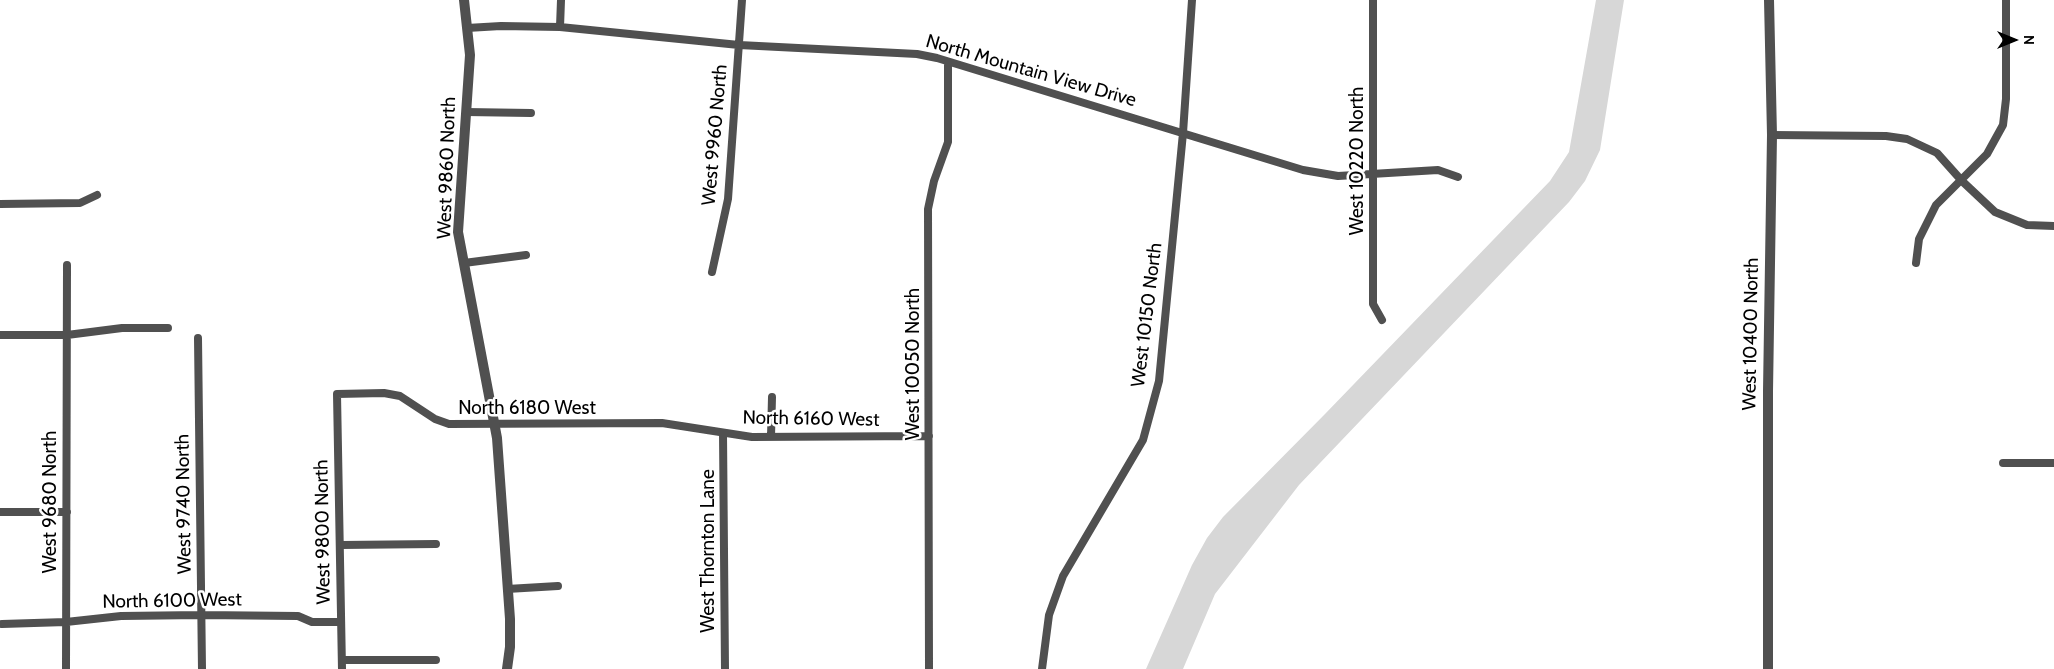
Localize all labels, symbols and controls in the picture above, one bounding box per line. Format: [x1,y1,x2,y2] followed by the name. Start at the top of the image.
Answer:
[1989,15,2039,65] north arrow
[923,30,1139,112] street label: North Mountain View Drive
[2020,35,2038,45] text: N
[697,63,733,207] street label: West 9960 North
[1346,87,1368,235] street label: West 10220 North
[433,96,461,240] street label: West 9860 North
[1127,242,1167,388] street label: West 10150 North
[1738,257,1764,411] street label: West 10400 North
[902,288,924,440] street label: West 10050 North
[458,397,596,419] street label: North 6180 West
[742,406,880,432] street label: North 6160 West
[39,431,61,573] street label: West 9680 North
[171,434,197,574] street label: West 9740 North
[310,459,336,605] street label: West 9800 North
[697,469,719,633] street label: West Thornton Lane
[102,588,242,614] street label: North 6100 West

